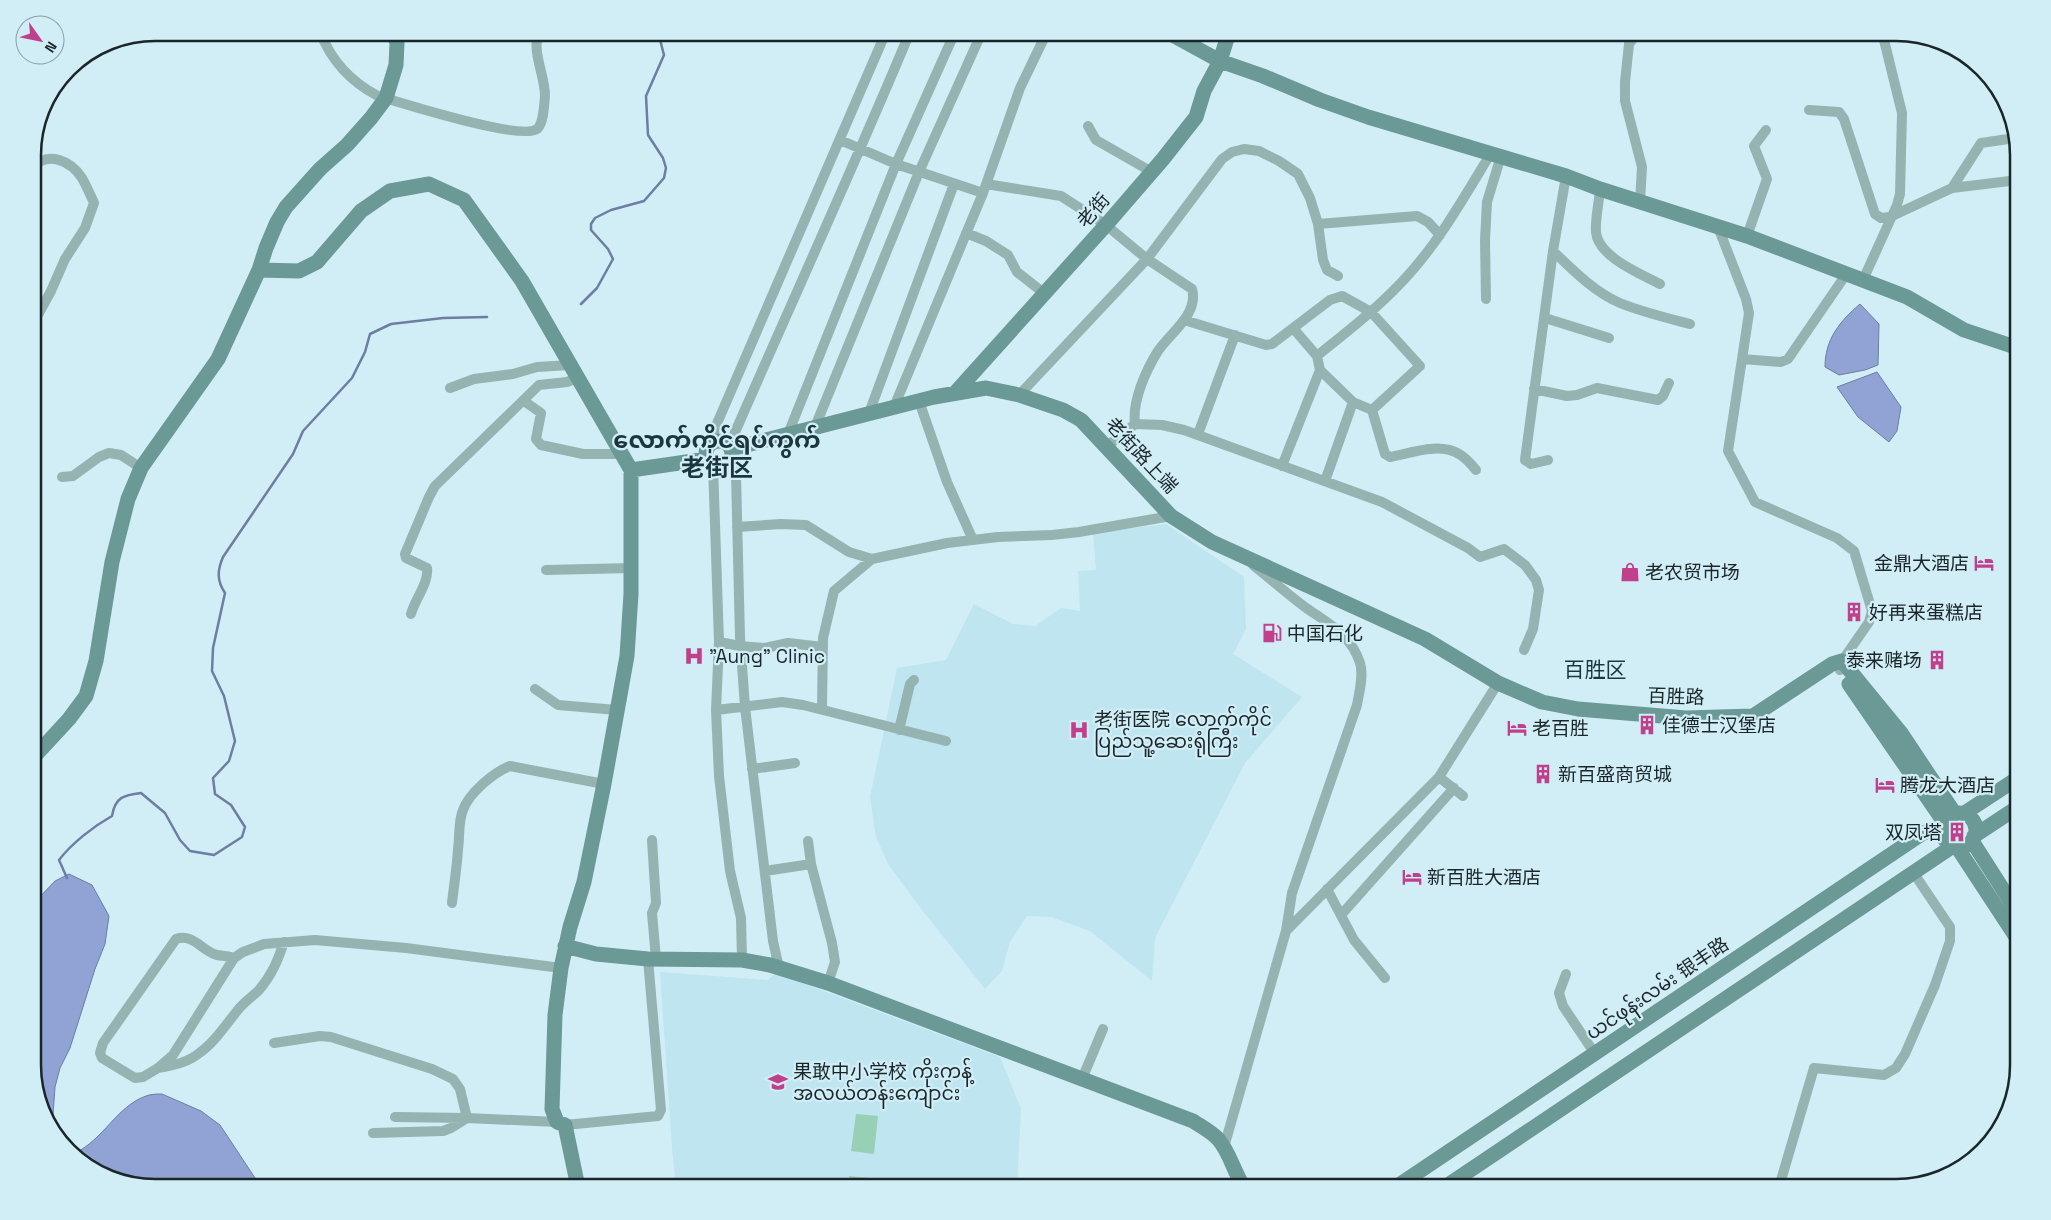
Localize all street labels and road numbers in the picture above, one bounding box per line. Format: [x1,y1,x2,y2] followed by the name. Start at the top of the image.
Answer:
[1071,188,1115,233] street label: 老街
[1100,412,1183,499] street label: 老街路上端
[1647,683,1705,710] street label: 百胜路
[1580,930,1736,1049] street label: ယင်ဖုန်းလမ်း 银丰路

